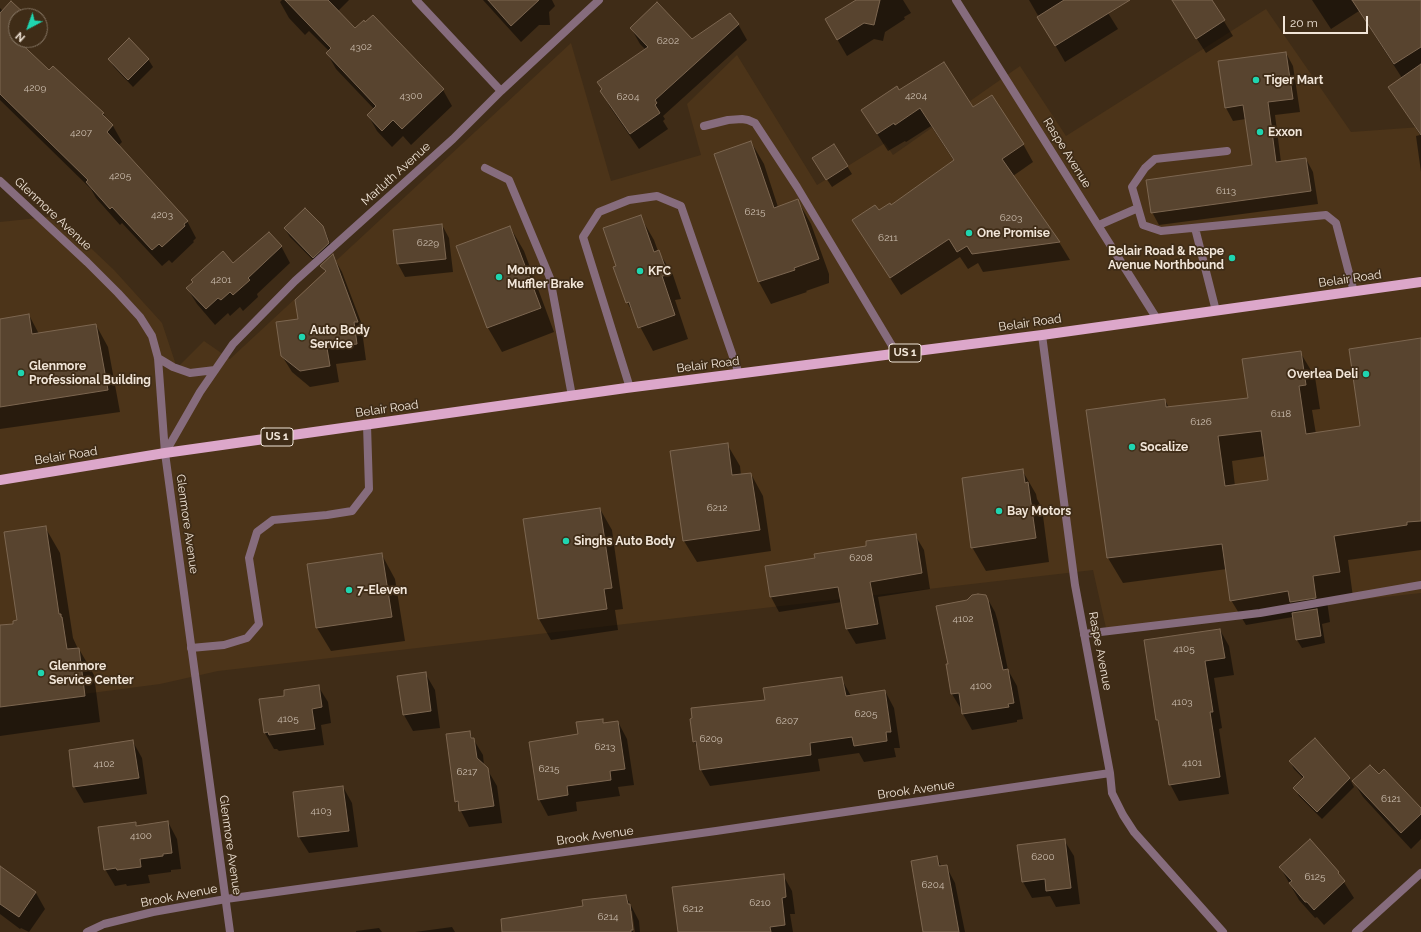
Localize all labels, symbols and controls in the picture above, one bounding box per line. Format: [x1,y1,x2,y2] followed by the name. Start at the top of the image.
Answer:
[8,8,48,48] north arrow
[1285,8,1370,34] scale bar
[1290,16,1318,30] text: 20 m
[13,29,28,44] text: N
[657,35,679,47] house number: 6202
[350,41,372,53] house number: 4302
[1264,73,1323,87] place label: Tiger Mart
[1251,75,1261,85] marker: Tiger Mart
[24,82,46,94] house number: 4209
[399,90,423,102] house number: 4300
[905,90,927,102] house number: 4204
[617,91,639,103] house number: 6204
[1040,115,1094,191] street label: Raspe Avenue
[1268,125,1302,139] place label: Exxon
[70,127,92,139] house number: 4207
[1255,127,1265,137] marker: Exxon
[359,139,433,209] street label: Marluth Avenue
[109,170,131,182] house number: 4205
[11,175,95,253] street label: Glenmore Avenue
[1216,185,1236,197] house number: 6113
[745,206,765,218] house number: 6215
[151,209,173,221] house number: 4203
[1000,212,1022,224] house number: 6203
[977,226,1050,240] place label: One Promise
[964,228,974,238] marker: One Promise
[878,232,898,244] house number: 6211
[417,237,439,249] house number: 6229
[1108,244,1224,272] place label: Belair Road & Raspe Avenue Northbound
[1227,253,1237,263] marker: Belair Road & Raspe Avenue Northbound
[507,263,584,291] place label: Monro Muffler Brake
[648,264,671,278] place label: KFC
[635,266,645,276] marker: KFC
[1318,267,1382,291] street label: Belair Road
[494,272,504,282] marker: Monro Muffler Brake
[210,274,232,286] house number: 4201
[998,311,1062,335] street label: Belair Road
[310,323,370,351] place label: Auto Body Service
[297,332,307,342] marker: Auto Body Service
[889,344,921,362] road number: US 1
[676,354,740,376] street label: Belair Road
[29,359,151,387] place label: Glenmore Professional Building
[1287,367,1358,381] place label: Overlea Deli
[16,368,26,378] marker: Glenmore Professional Building
[1361,369,1371,379] marker: Overlea Deli
[355,397,419,421] street label: Belair Road
[1271,408,1291,420] house number: 6118
[1190,416,1212,428] house number: 6126
[261,428,293,446] road number: US 1
[1140,440,1188,454] place label: Socalize
[1127,442,1137,452] marker: Socalize
[34,444,98,468] street label: Belair Road
[173,473,201,575] street label: Glenmore Avenue
[707,502,727,514] house number: 6212
[1007,504,1071,518] place label: Bay Motors
[994,506,1004,516] marker: Bay Motors
[574,534,675,548] place label: Singhs Auto Body
[561,536,571,546] marker: Singhs Auto Body
[849,552,873,564] house number: 6208
[357,583,407,597] place label: 7-Eleven
[344,585,354,595] marker: 7-Eleven
[1085,611,1115,691] street label: Raspe Avenue
[952,613,974,625] house number: 4102
[1173,643,1195,655] house number: 4105
[49,659,134,687] place label: Glenmore Service Center
[36,668,46,678] marker: Glenmore Service Center
[970,680,992,692] house number: 4100
[1171,696,1193,708] house number: 4103
[855,708,877,720] house number: 6205
[277,713,299,725] house number: 4105
[776,715,798,727] house number: 6207
[699,733,723,745] house number: 6209
[595,741,615,753] house number: 6213
[1182,757,1202,769] house number: 4101
[93,758,115,770] house number: 4102
[539,763,559,775] house number: 6215
[457,766,477,778] house number: 6217
[876,777,956,803] street label: Brook Avenue
[1381,793,1401,805] house number: 6121
[216,794,244,896] street label: Glenmore Avenue
[310,805,332,817] house number: 4103
[555,823,635,849] street label: Brook Avenue
[130,830,152,842] house number: 4100
[1031,851,1055,863] house number: 6200
[1305,871,1325,883] house number: 6125
[922,879,944,891] house number: 6204
[139,882,219,910] street label: Brook Avenue
[749,897,771,909] house number: 6210
[683,903,703,915] house number: 6212
[598,911,618,923] house number: 6214

